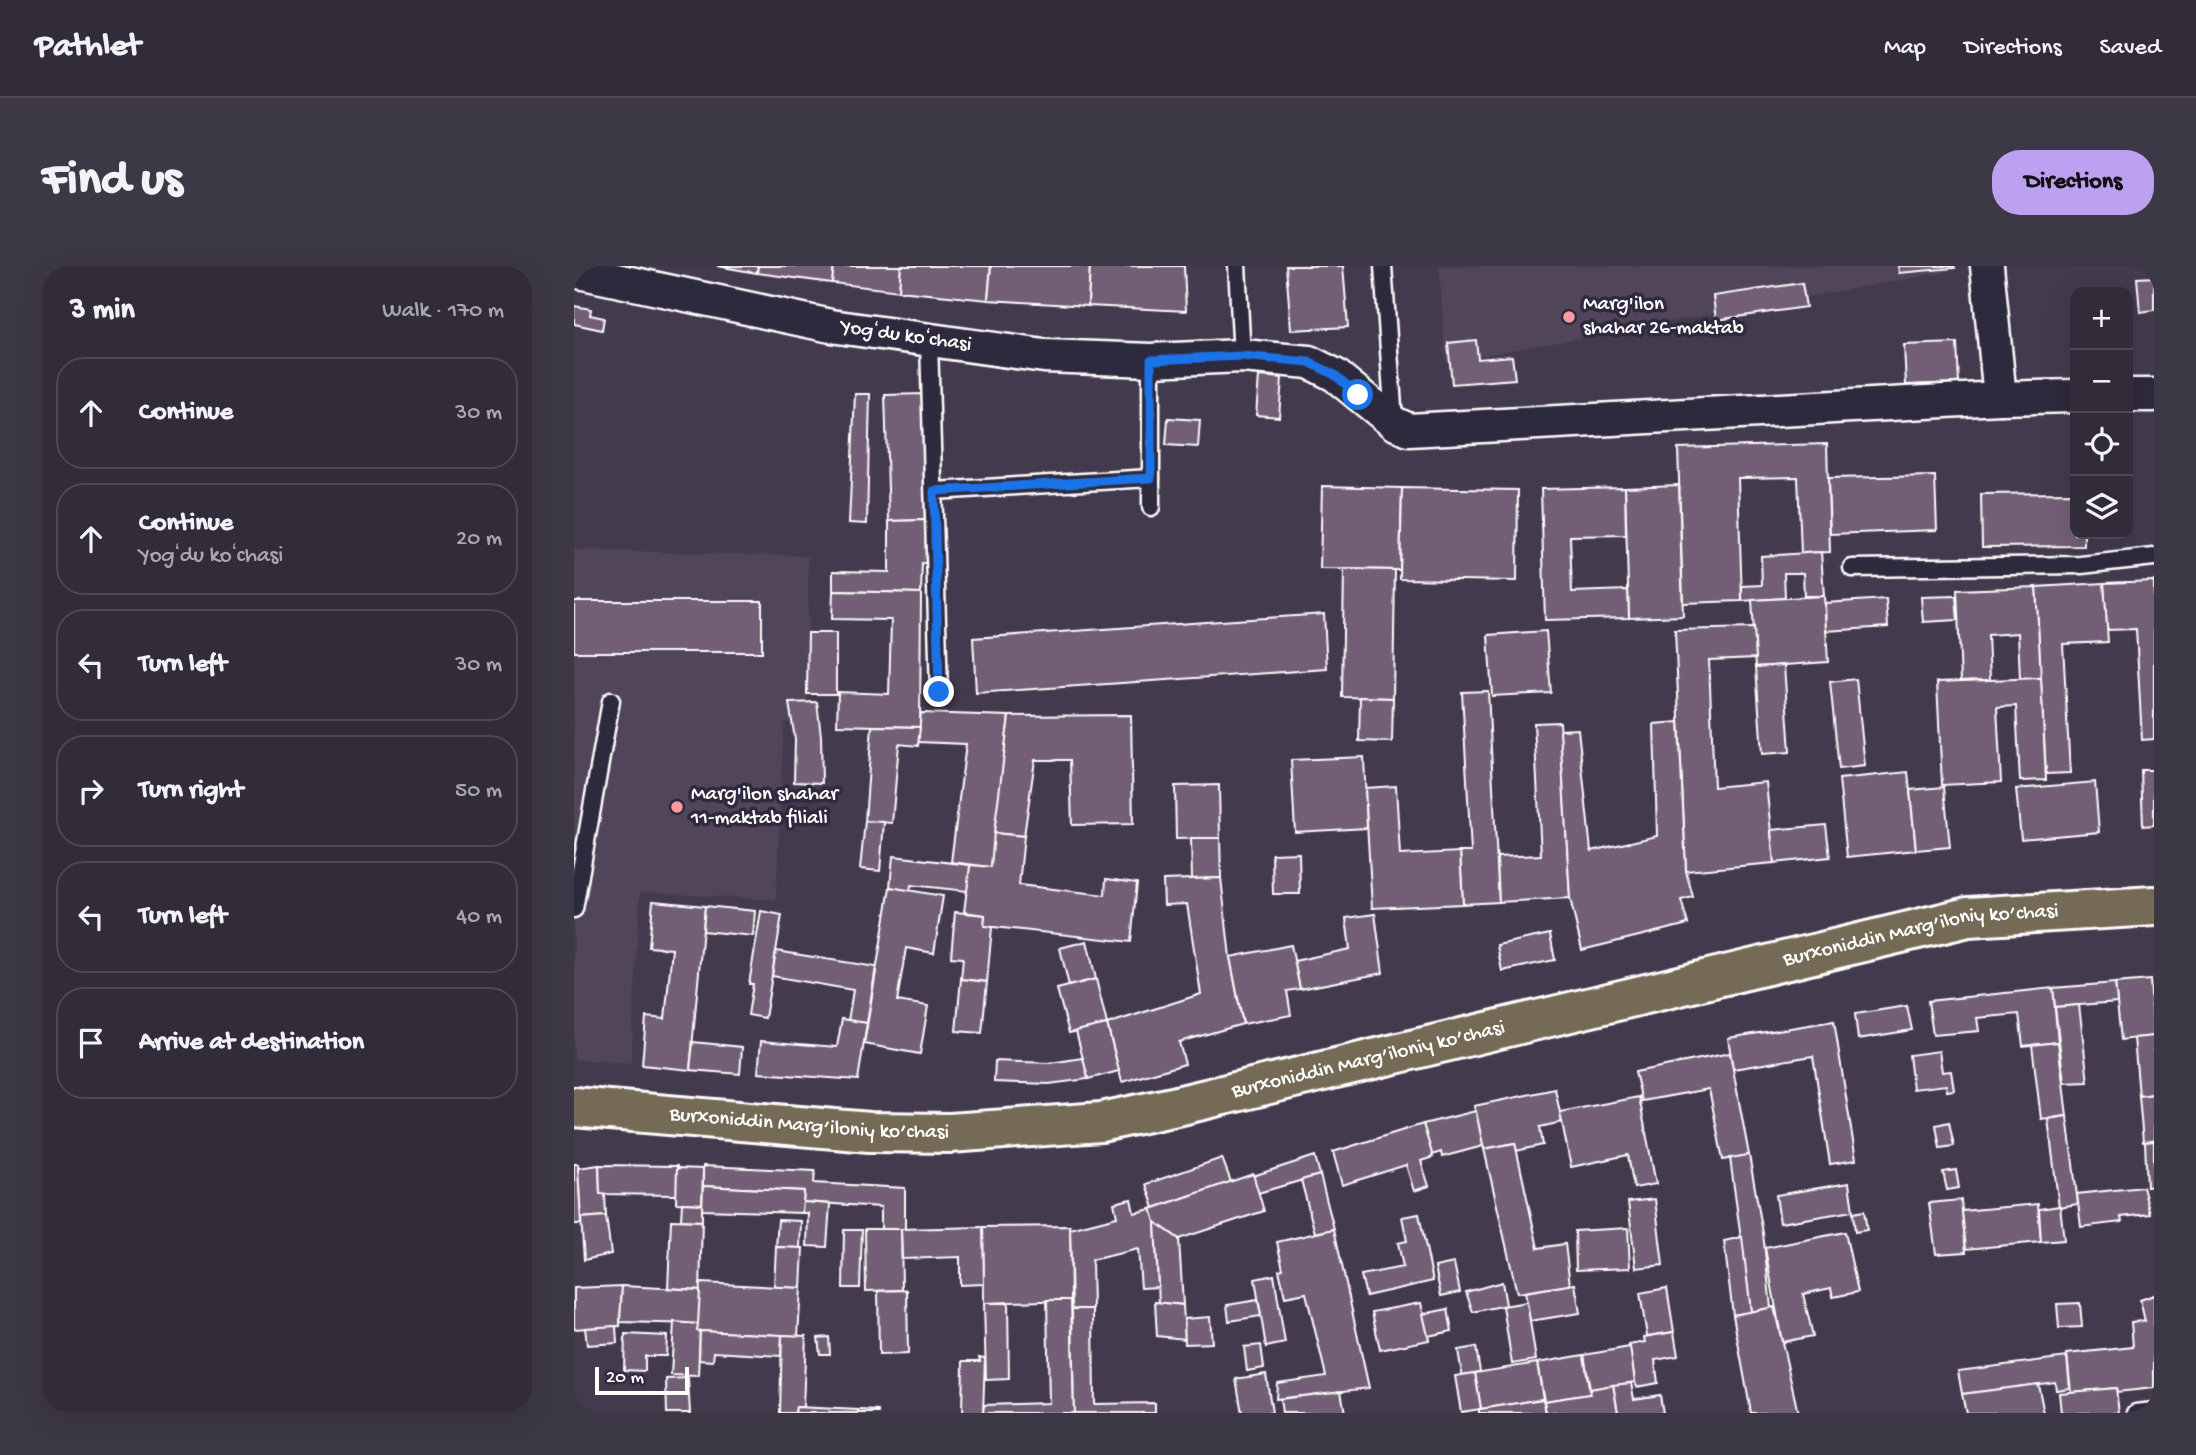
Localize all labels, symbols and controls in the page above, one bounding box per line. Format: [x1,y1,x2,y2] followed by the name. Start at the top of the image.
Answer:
[35,29,141,67] text: Pathlet
[1884,34,1926,63] text: Map
[1964,34,2062,63] text: Directions
[2100,34,2161,63] text: Saved
[1992,150,2154,215] button: Directions
[42,153,182,211] text: Find us
[2070,287,2133,539] map controls
[2070,287,2133,350] button: +
[1583,293,1744,342] place label: Marg'ilon shahar 26-maktab
[70,294,135,329] text: 3 min
[382,298,504,325] text: Walk · 170 m
[1561,309,1577,325] marker: Marg'ilon shahar 26-maktab
[837,315,973,359] street label: Yogʻdu koʻchasi
[2070,350,2133,413] button: −
[1342,379,1373,410] route start
[72,394,110,432] icon: ahead
[139,398,233,429] text: Continue
[455,400,502,427] text: 30 m
[2070,413,2133,476] button: locate
[2070,476,2133,539] button: layers
[139,509,233,540] text: Continue
[72,520,110,558] icon: ahead
[456,526,502,553] text: 20 m
[139,543,283,570] text: Yogʻdu koʻchasi
[72,646,110,684] icon: left
[139,650,227,681] text: Turn left
[455,652,502,679] text: 30 m
[923,676,954,707] route end
[72,772,110,810] icon: right
[139,776,243,807] text: Turn right
[455,778,502,805] text: 50 m
[690,783,840,832] place label: Marg'ilon shahar 11-maktab filiali
[669,799,685,815] marker: Marg'ilon shahar 11-maktab filiali
[72,898,110,936] icon: left
[1780,899,2059,973] street label: Burxoniddin Marg’iloniy ko’chasi
[139,902,227,933] text: Turn left
[456,904,502,931] text: 40 m
[1228,1016,1508,1105] street label: Burxoniddin Marg’iloniy ko’chasi
[72,1024,110,1062] icon: arrive
[139,1028,364,1059] text: Arrive at destination
[668,1103,949,1145] street label: Burxoniddin Marg’iloniy ko’chasi
[595,1364,690,1396] scale bar
[606,1367,644,1390] text: 20 m

